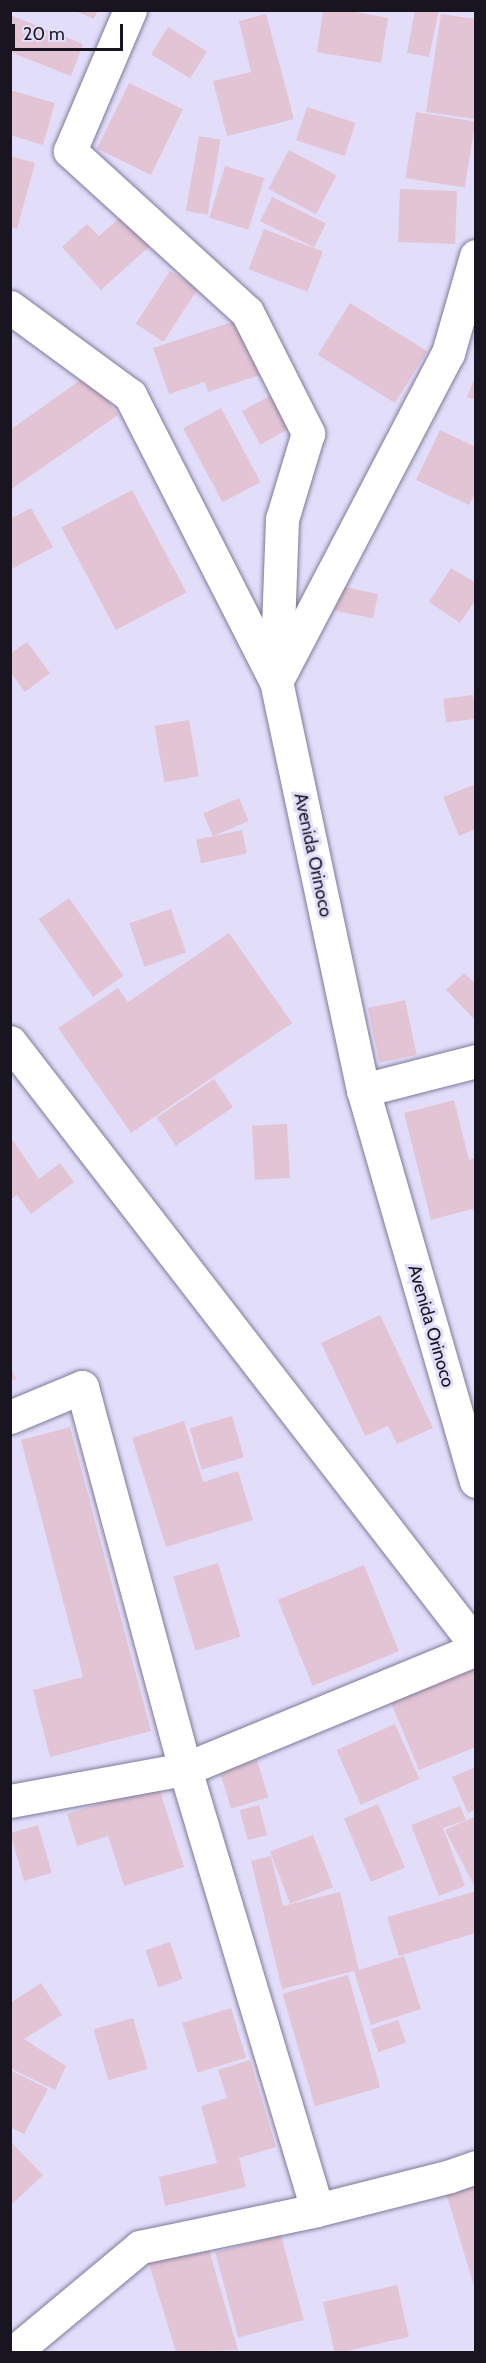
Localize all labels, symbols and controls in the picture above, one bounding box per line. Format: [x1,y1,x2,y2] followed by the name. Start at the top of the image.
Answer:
[15,12,126,50] scale bar
[23,23,65,45] text: 20 m
[289,791,337,919] street label: Avenida Orinoco
[403,1262,459,1390] street label: Avenida Orinoco

